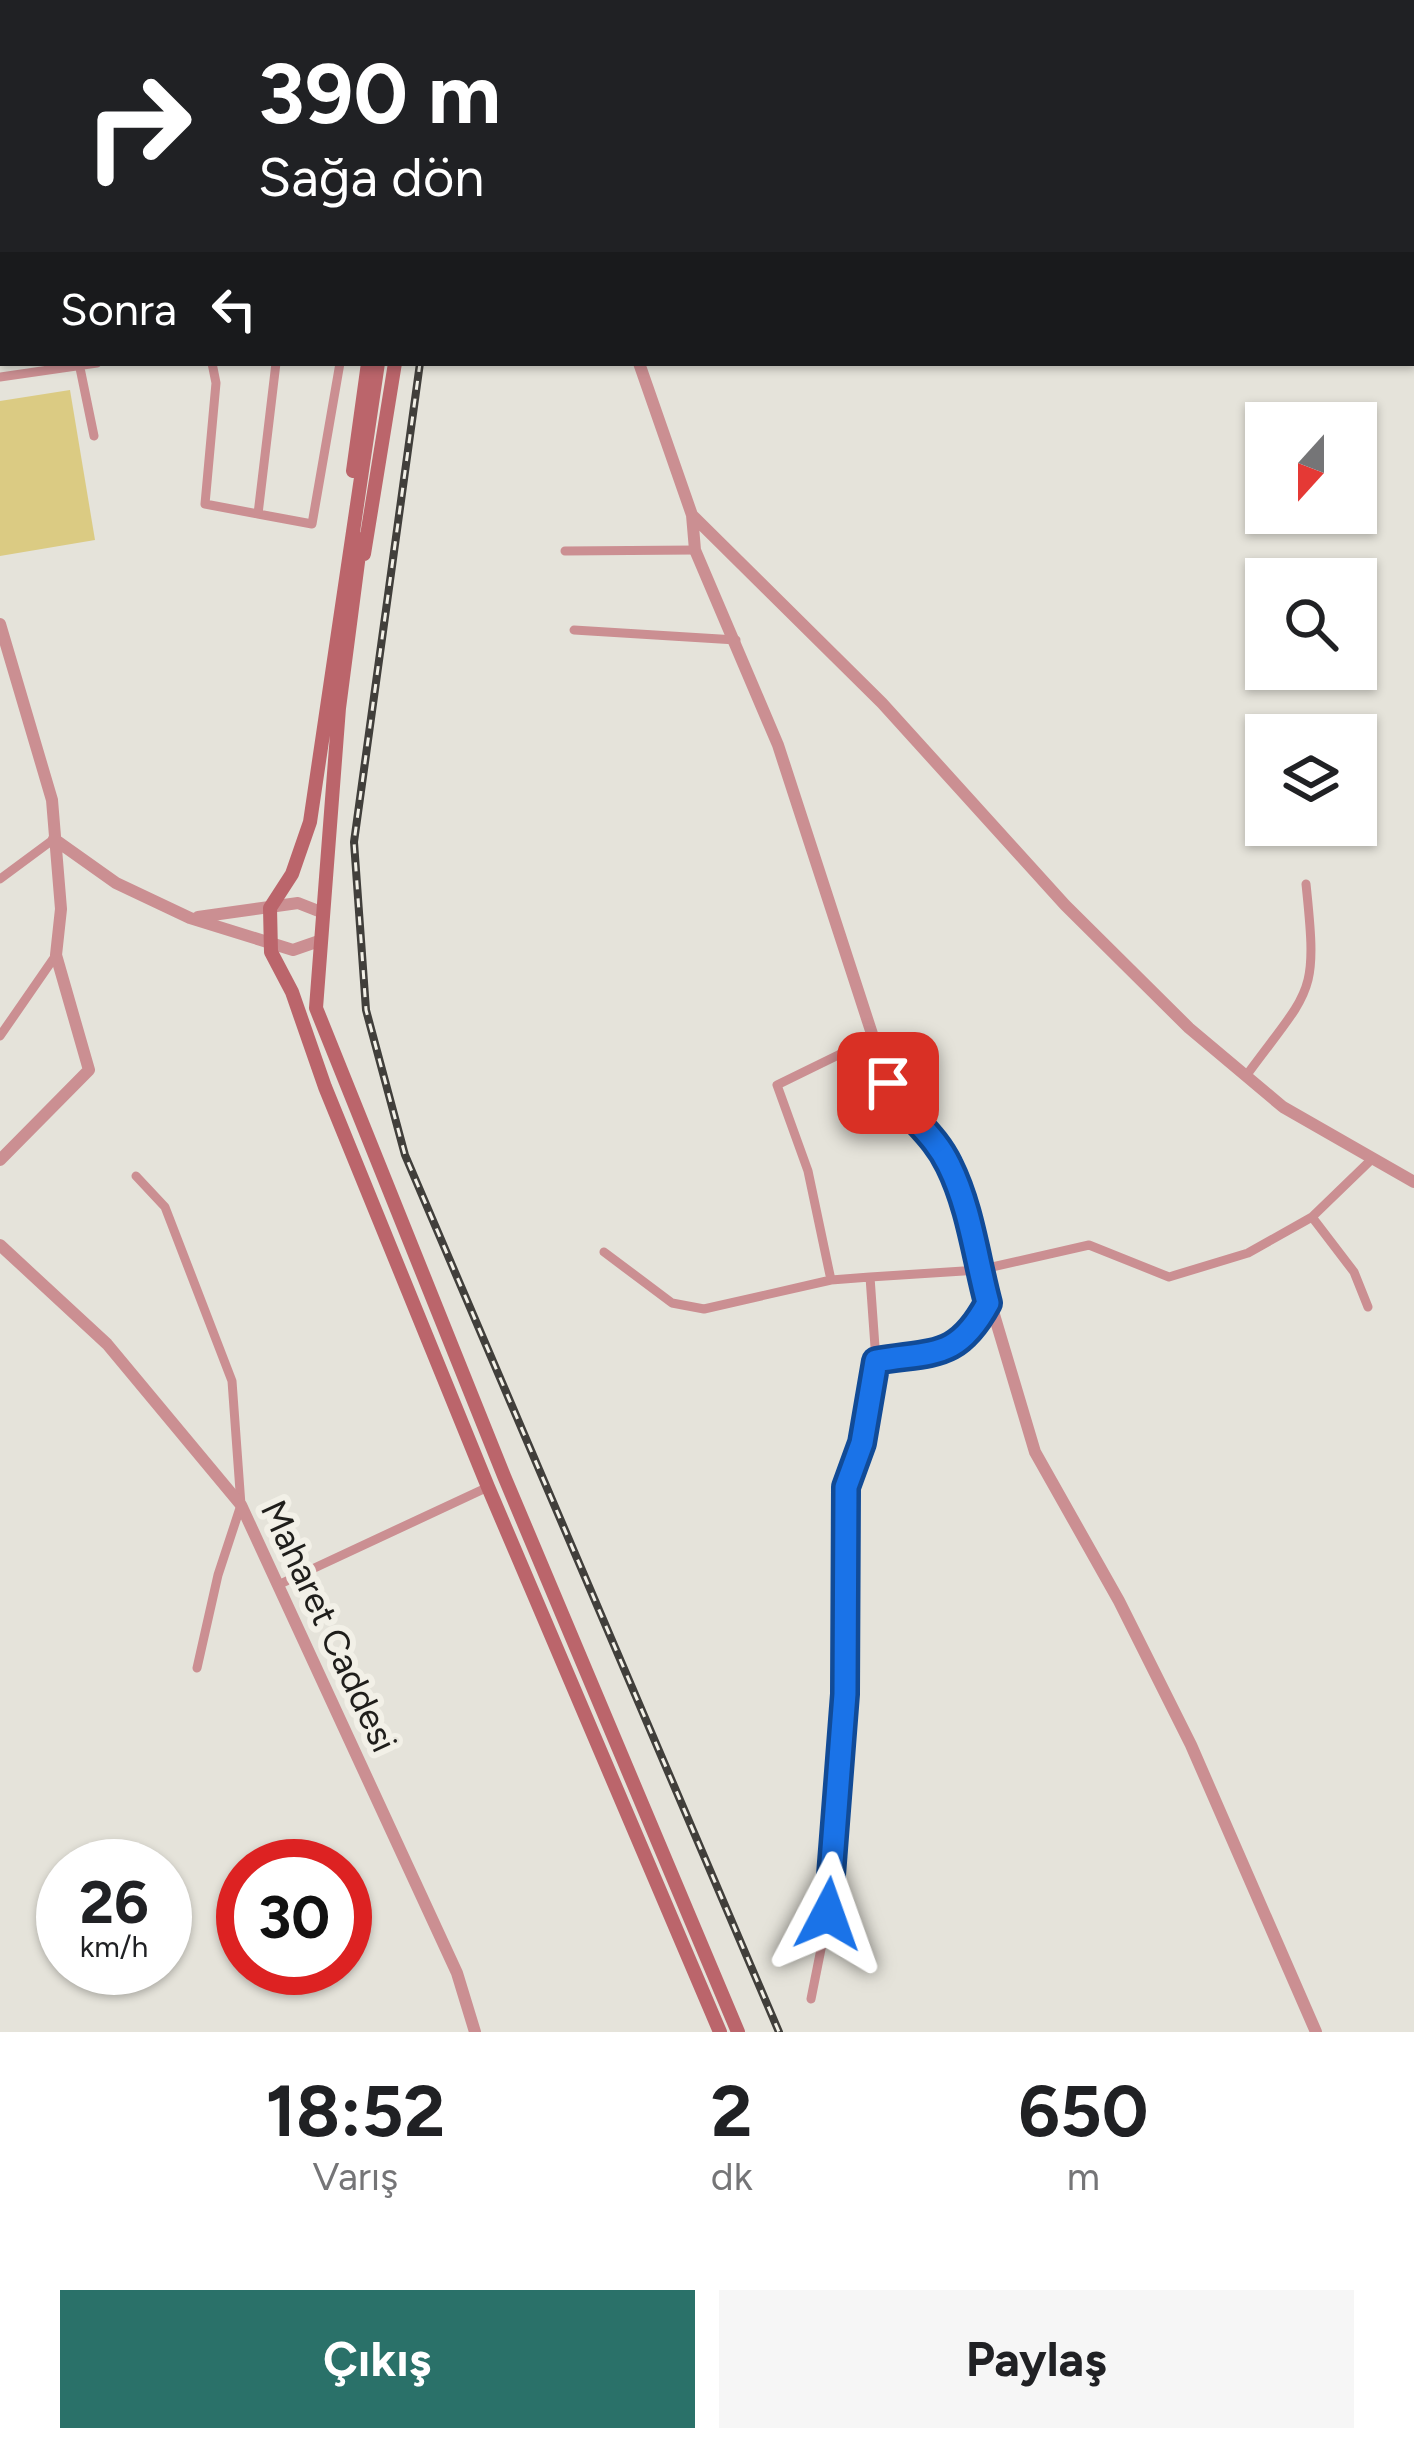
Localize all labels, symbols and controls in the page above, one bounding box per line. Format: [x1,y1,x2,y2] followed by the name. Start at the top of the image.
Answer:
[258,43,501,144] text: 390 m
[60,48,216,204] icon: right
[258,145,484,210] text: Sağa dön
[201,276,267,342] icon: left
[60,282,177,336] text: Sonra
[1245,402,1377,534] north arrow
[1245,402,1377,846] map controls
[1245,558,1377,690] button: search
[1245,714,1377,846] button: layers
[837,1032,939,1134] pin
[855,1050,921,1116] icon: arrive
[252,1493,406,1759] street label: Maharet Caddesi
[216,1839,372,1995] speed limit sign: 30
[765,1851,891,1977] position arrow
[79,1866,149,1938] text: 26
[80,1928,148,1965] text: km/h
[266,2068,445,2154] text: 18:52
[711,2068,753,2154] text: 2
[1018,2068,1148,2154] text: 650
[312,2153,398,2200] text: Varış
[711,2153,753,2200] text: dk
[1067,2153,1100,2200] text: m
[60,2290,695,2428] button: Çıkış
[719,2290,1354,2428] button: Paylaş

